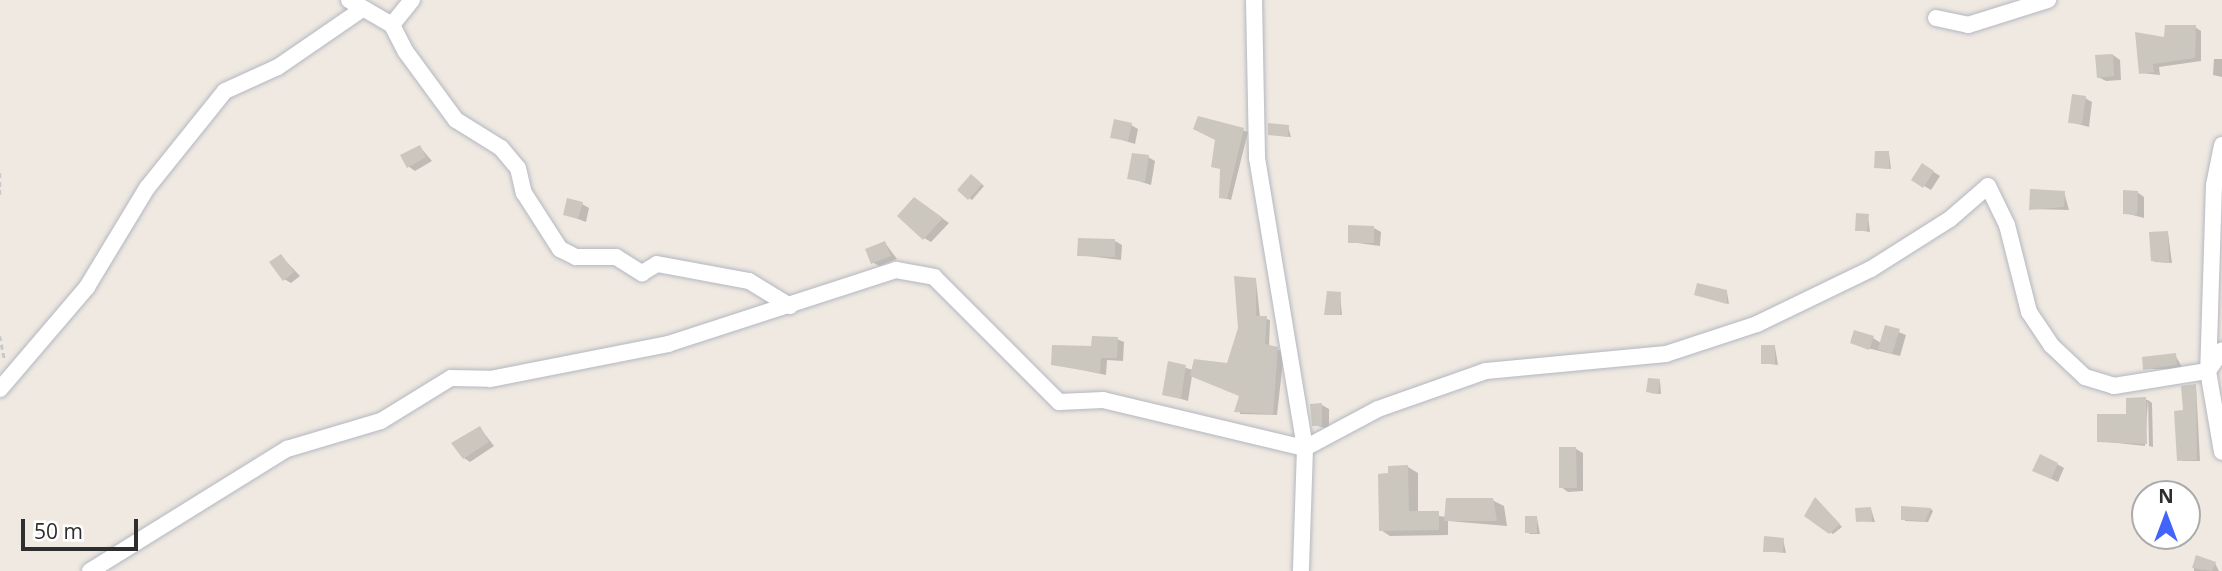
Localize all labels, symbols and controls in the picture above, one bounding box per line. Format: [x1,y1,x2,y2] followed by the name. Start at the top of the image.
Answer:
[2131,480,2201,550] north arrow
[2158,483,2174,509] text: N
[24,504,142,548] scale bar
[34,517,83,545] text: 50 m

